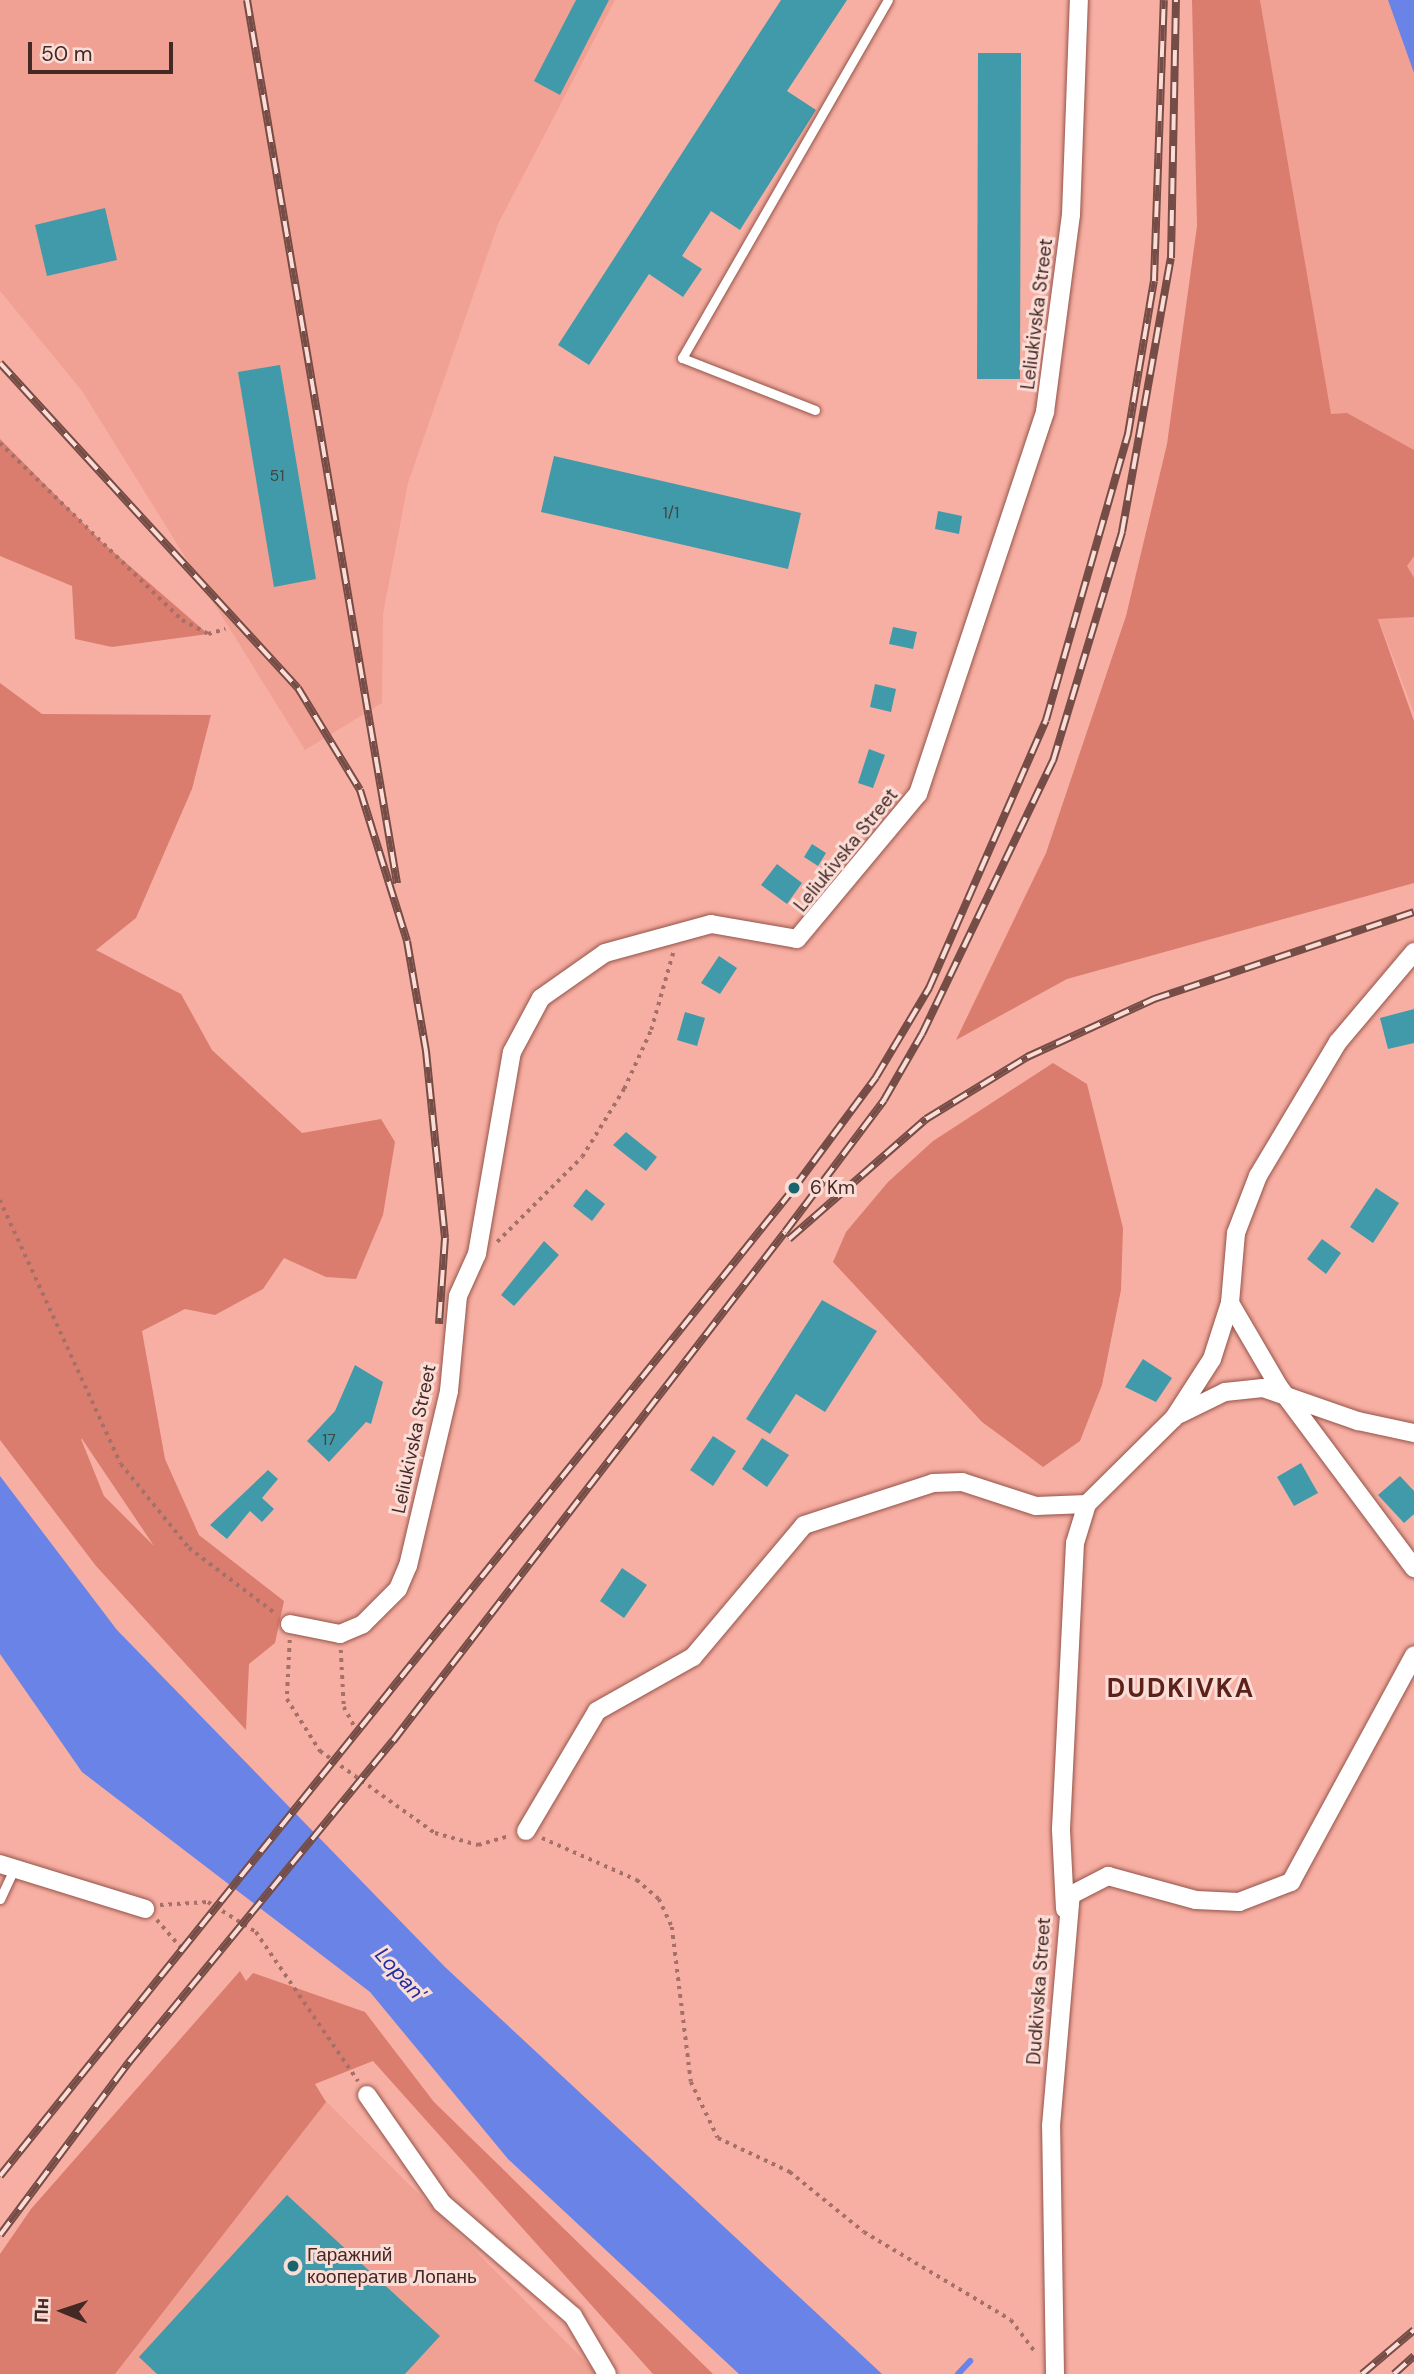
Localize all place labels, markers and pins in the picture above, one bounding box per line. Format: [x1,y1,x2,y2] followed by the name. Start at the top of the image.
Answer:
[810,1177,855,1199] place label: 6 Km
[784,1178,804,1198] marker: 6 Km
[307,2244,477,2288] place label: Гаражний кооператив Лопань
[285,2258,301,2274] marker: Гаражний кооператив Лопань

